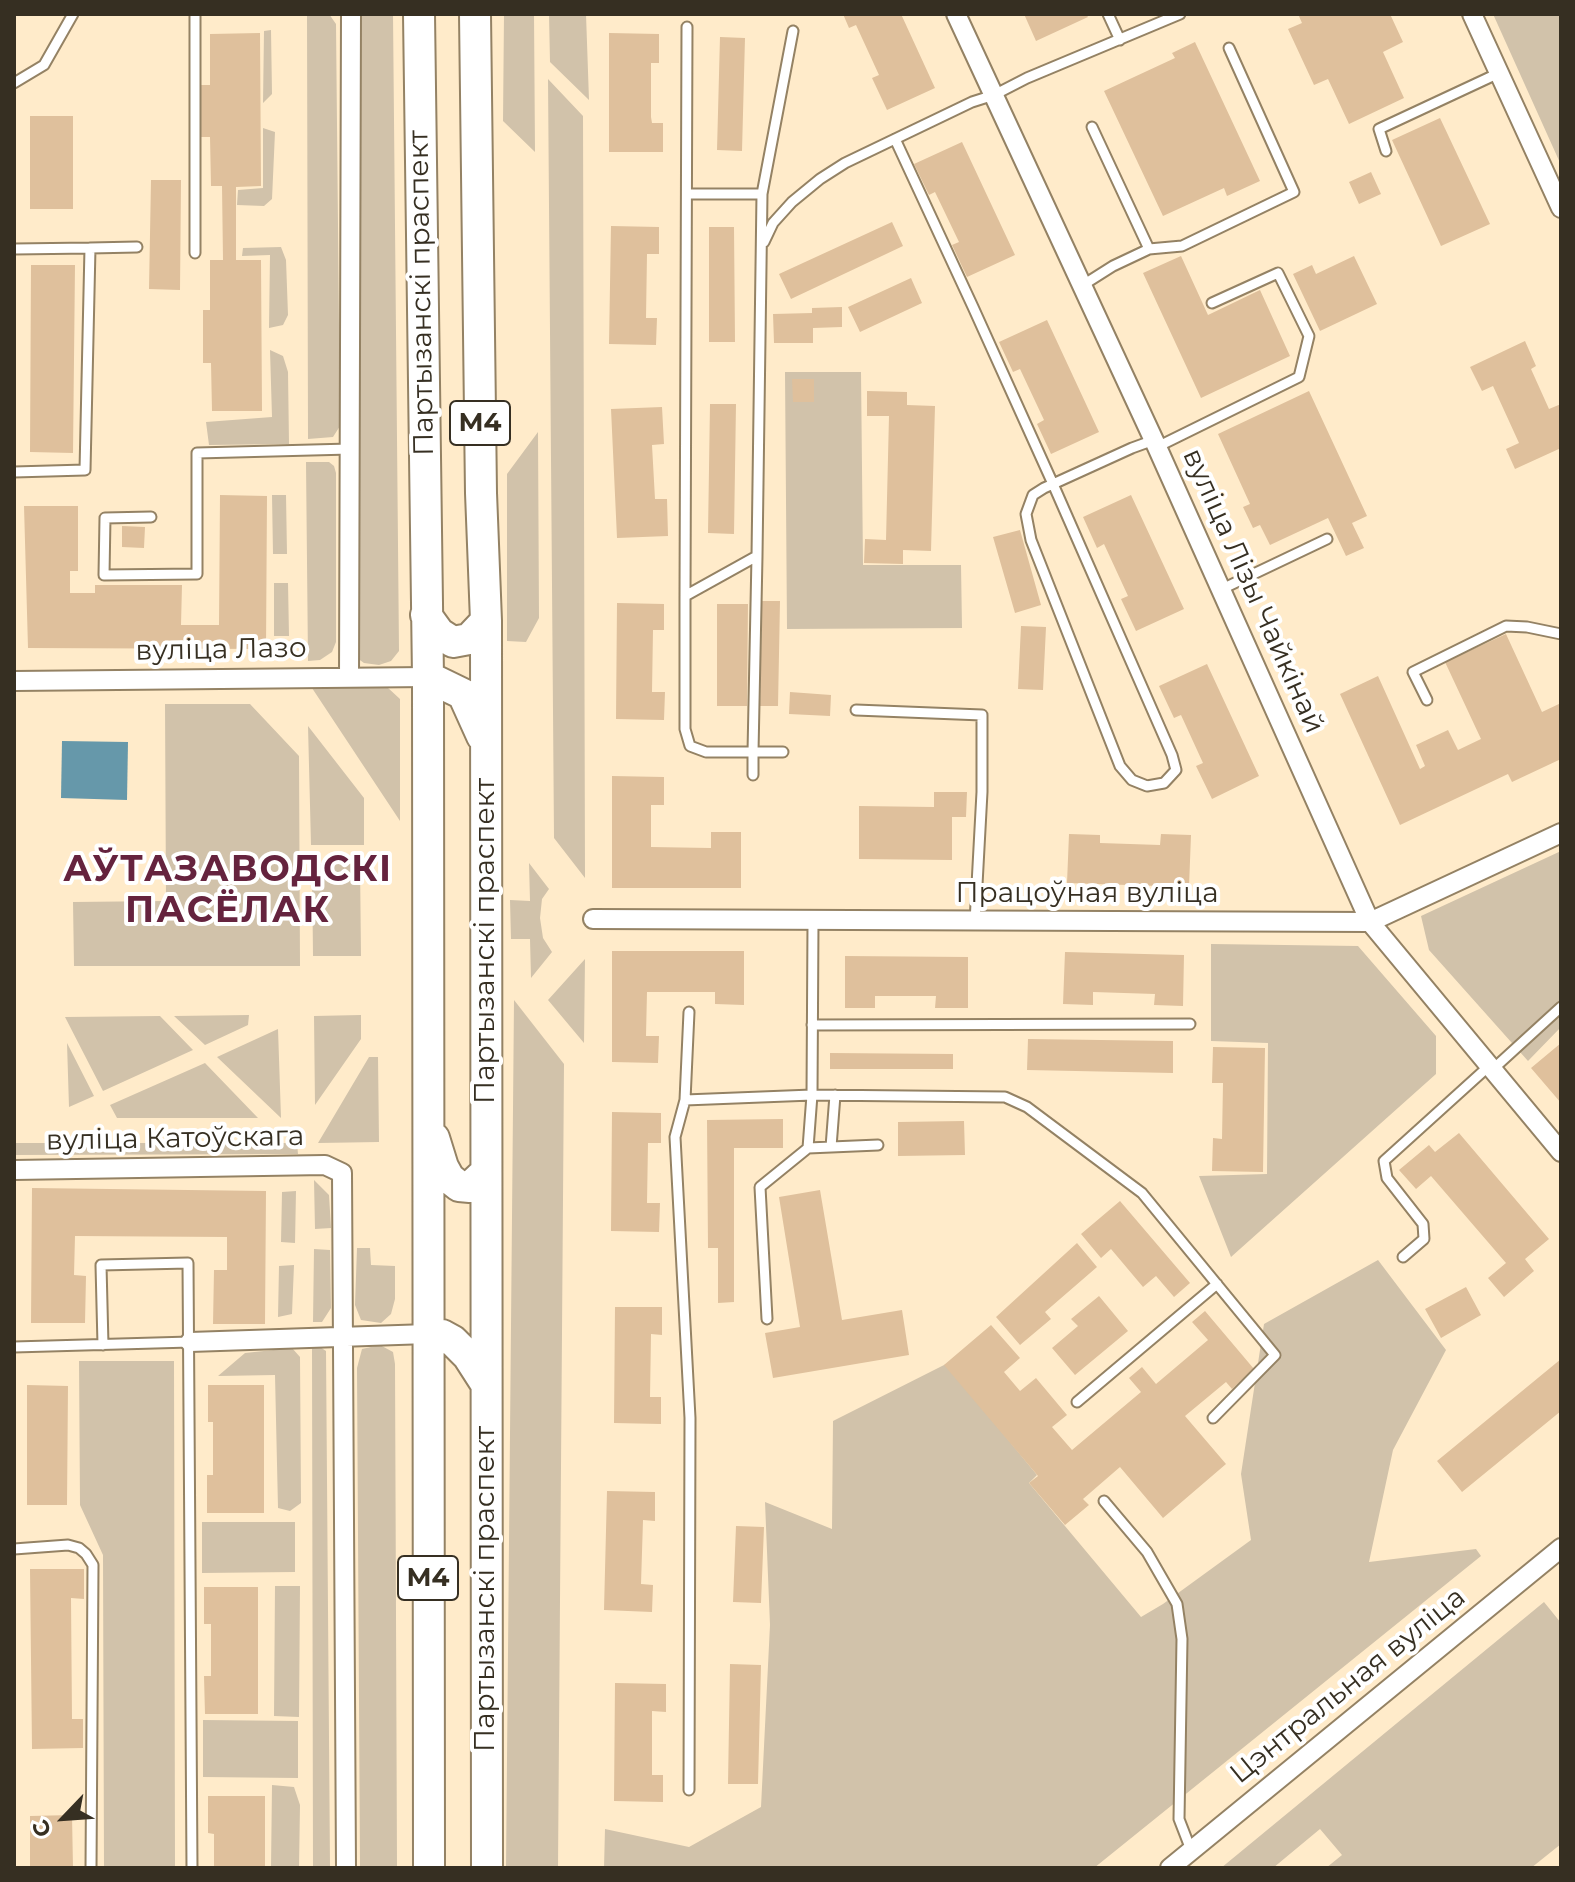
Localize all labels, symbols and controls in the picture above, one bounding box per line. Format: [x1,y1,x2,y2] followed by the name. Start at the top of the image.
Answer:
[402,130,442,456] street label: Партызанскі праспект
[450,401,510,445] road number: М4
[1175,443,1331,739] street label: вуліца Лізы Чайкінай
[135,632,307,668] street label: вуліца Лазо
[469,778,503,1104] street label: Партызанскі праспект
[63,848,393,933] district label: АЎТАЗАВОДСКІ ПАСЁЛАК
[955,877,1219,911] street label: Працоўная вуліца
[45,1120,305,1158] street label: вуліца Катоўскага
[469,1426,503,1752] street label: Партызанскі праспект
[398,1556,458,1600] road number: М4
[1224,1581,1472,1791] street label: Цэнтральная вуліца
[24,1778,104,1858] north arrow
[26,1815,57,1841] text: С

